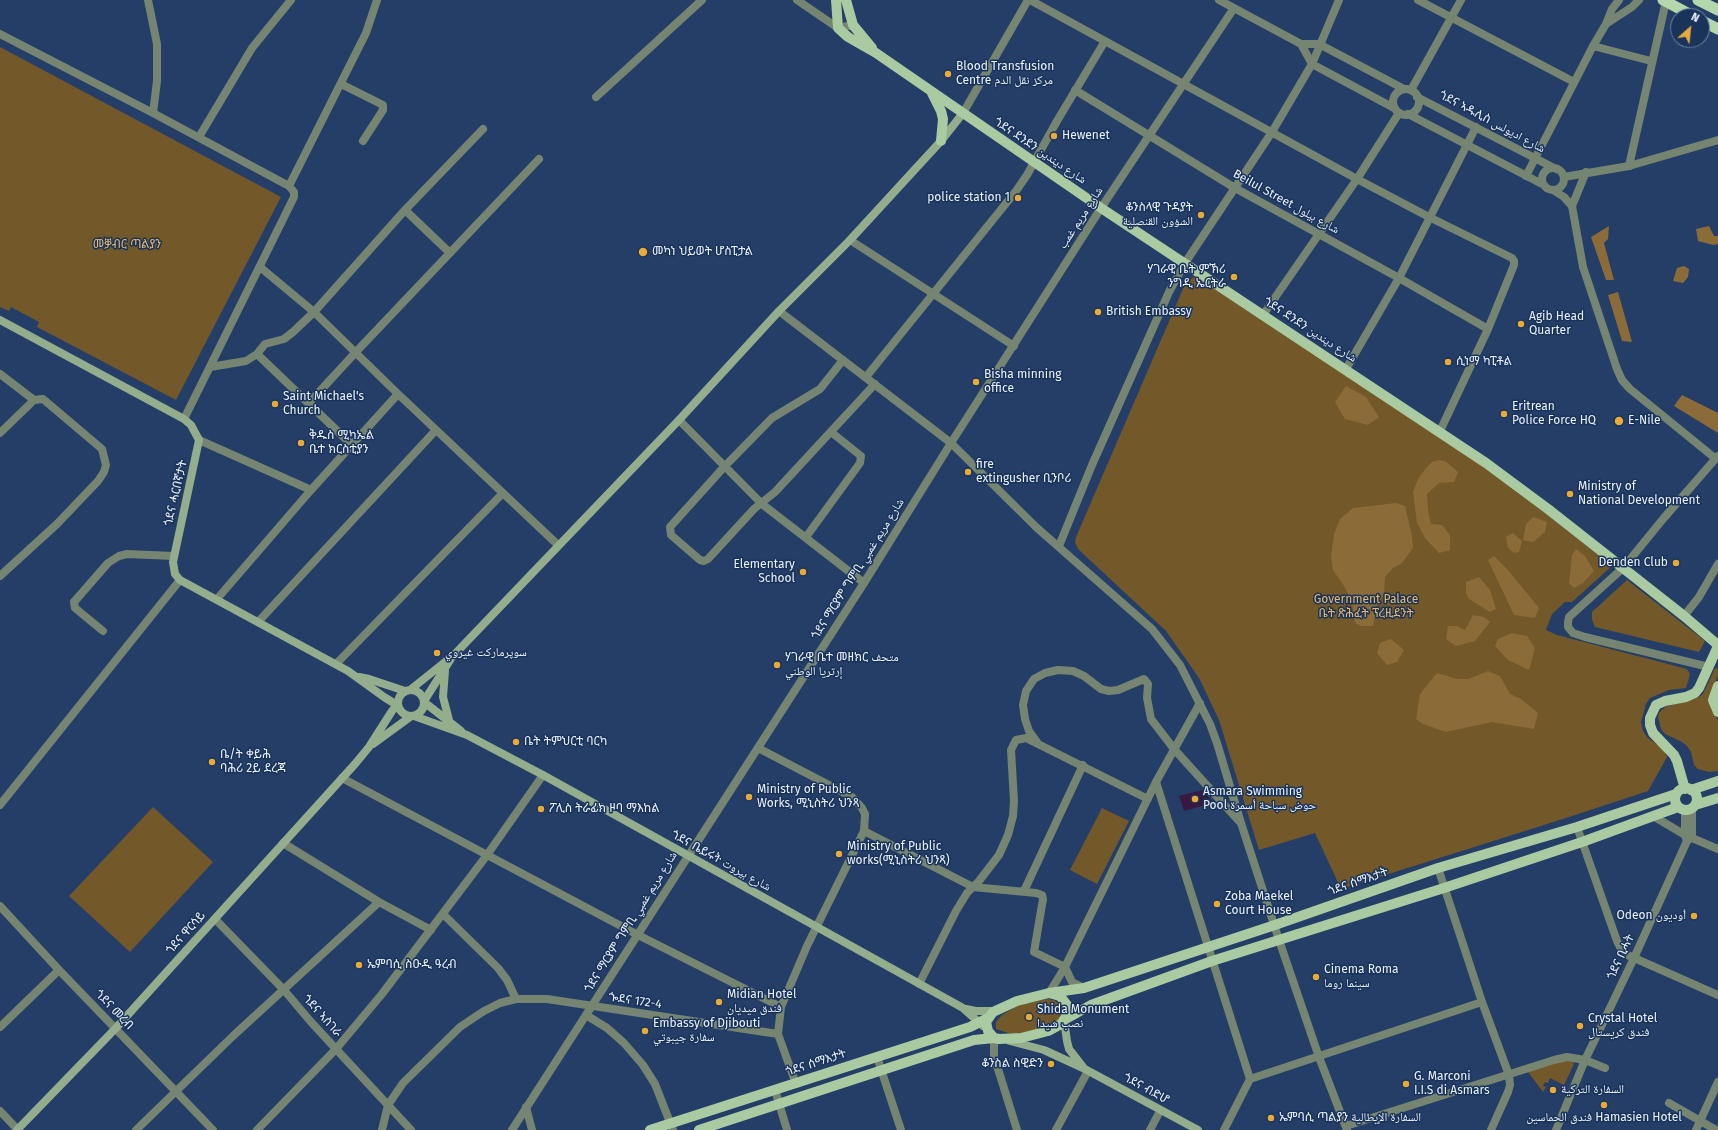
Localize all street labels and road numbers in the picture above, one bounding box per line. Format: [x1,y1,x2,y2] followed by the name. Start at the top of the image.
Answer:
[1436,88,1548,156] street label: ጎደና ኣዱሊስ شارع اديولس
[991,115,1089,187] street label: ጎደና ደንደን شارع ديندين
[1230,167,1342,237] street label: Beilul Street شارع بيلول
[1056,184,1106,252] street label: شارع مريم غمب
[1261,295,1359,365] street label: ጎደና ደንደን شارع ديندين
[161,459,191,527] street label: ጎደና ሓርበኛታት
[809,496,907,642] street label: ጎደና ማርያም ግምቢ شارع مريم غمبي
[669,828,773,894] street label: ጎደና ቤይሩት شارع بيروت
[582,849,680,995] street label: ጎደና ማርያም ግምቢ شارع مريم غمبي
[1326,865,1390,899] street label: ጎደና ሰማእታት
[163,909,209,957] street label: ጎደና ዋርሳይ
[1604,932,1638,982] street label: ጎደና ቢሓት
[92,987,136,1033] street label: ጎደና መረብ
[608,990,662,1012] street label: ጐደና 172-4
[299,992,345,1040] street label: ጎደና ኣስገራ
[784,1046,848,1080] street label: ጎደና ሰማእታት
[1121,1071,1171,1107] street label: ጎደና ብድሆ

